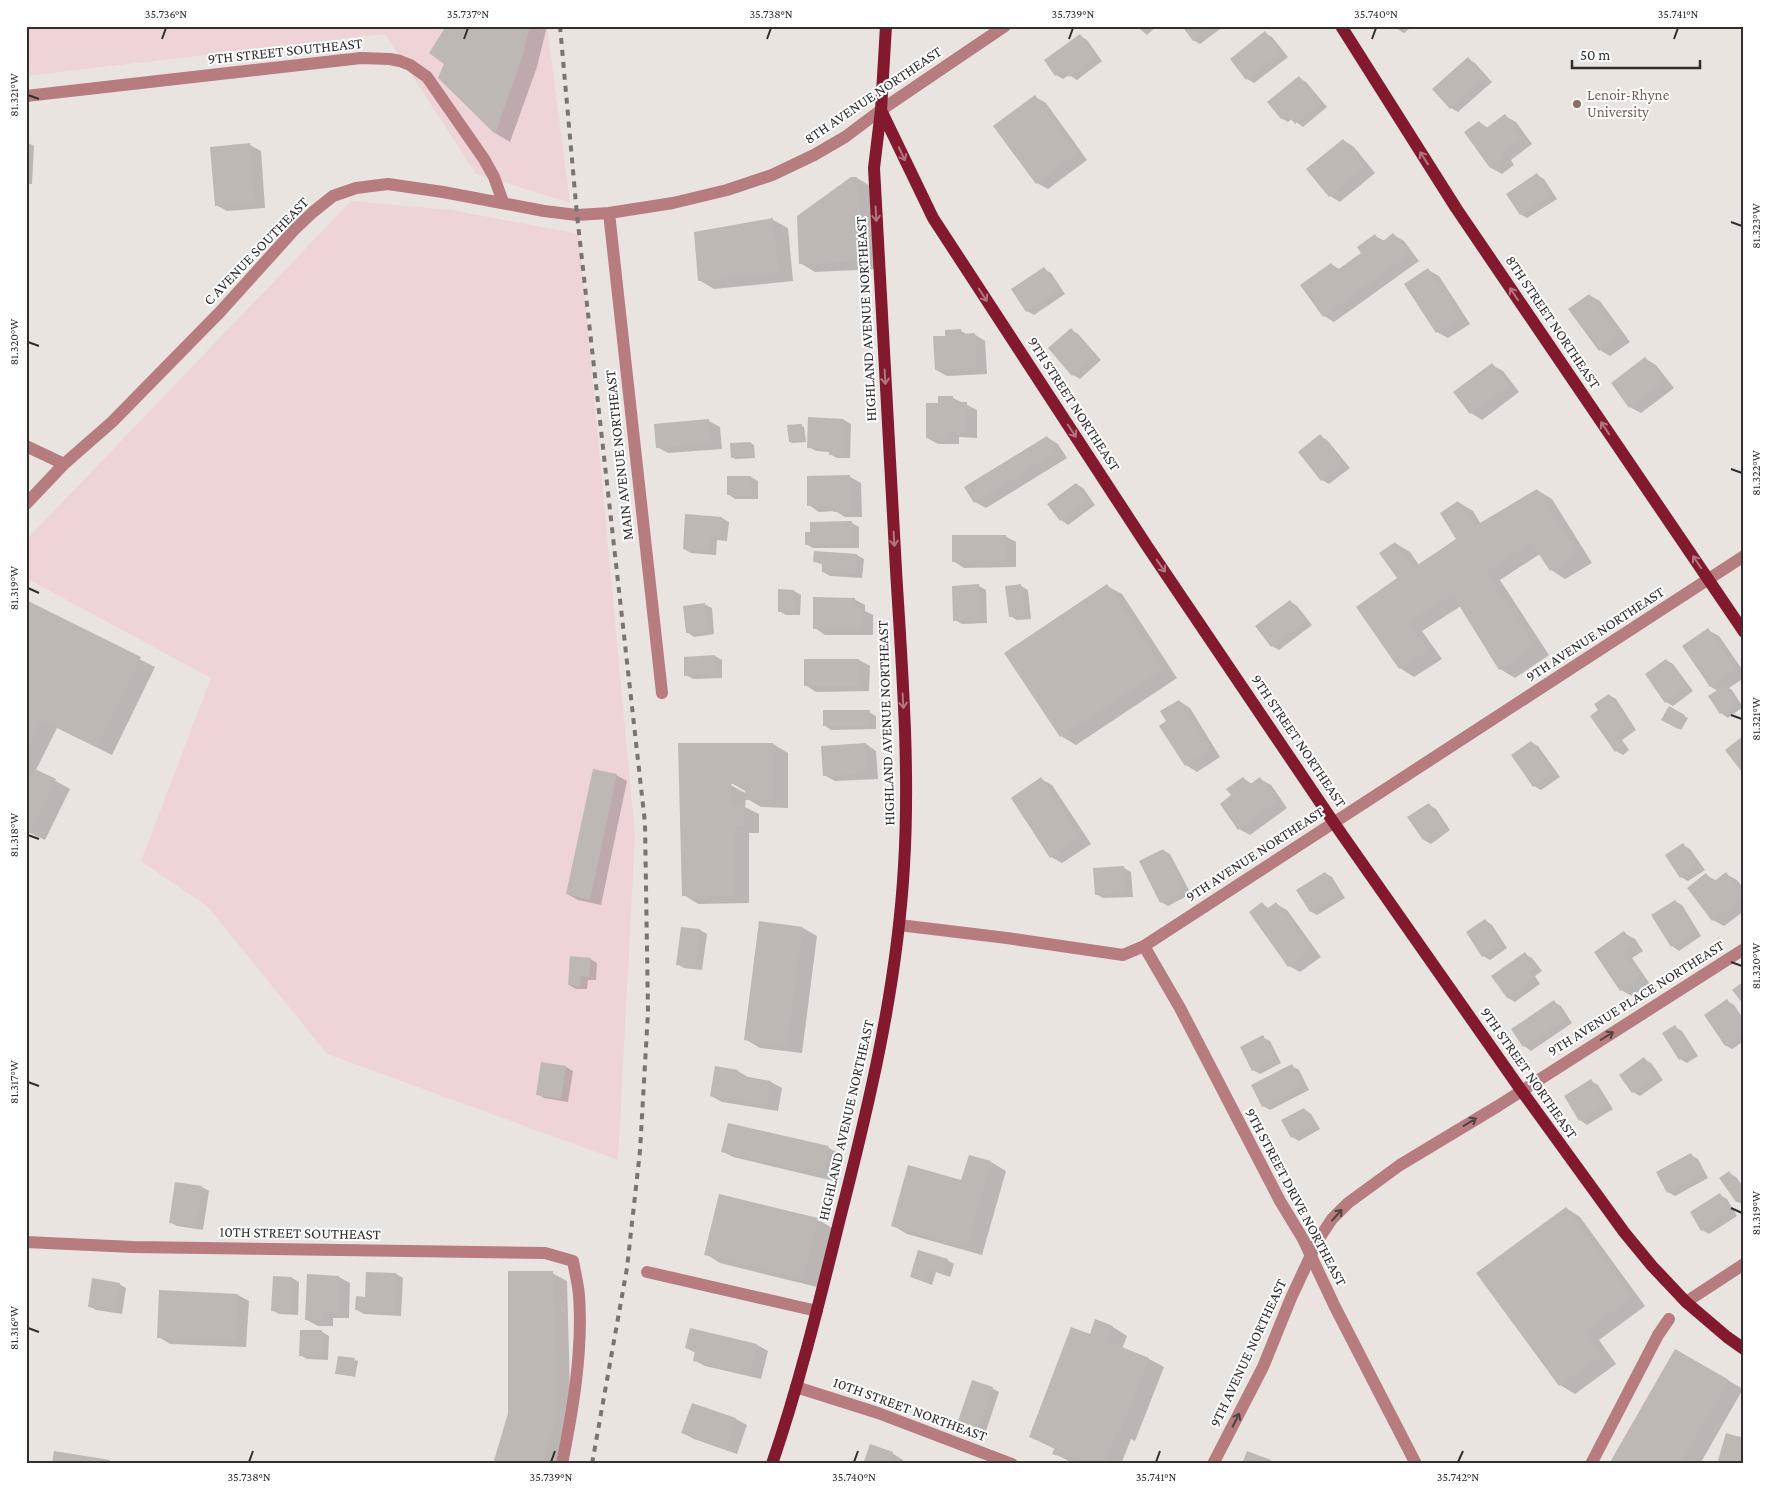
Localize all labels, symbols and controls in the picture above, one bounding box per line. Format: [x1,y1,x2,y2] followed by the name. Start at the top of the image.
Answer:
[145,7,187,21] text: 35.736°N
[447,7,489,21] text: 35.737°N
[749,7,793,21] text: 35.738°N
[1052,7,1095,21] text: 35.739°N
[1354,7,1398,21] text: 35.740°N
[1658,7,1698,21] text: 35.741°N
[207,35,363,67] street label: 9TH STREET SOUTHEAST
[1572,38,1700,70] scale bar
[801,43,945,147] street label: 8TH AVENUE NORTHEAST
[1580,47,1610,63] text: 50 m
[7,73,21,117] text: 81.321°W
[1587,87,1670,121] place label: Lenoir-Rhyne University
[1571,98,1583,110] marker: Lenoir-Rhyne University
[897,146,907,161] one-way arrow
[1419,152,1429,166] one-way arrow
[200,194,312,308] street label: C AVENUE SOUTHEAST
[1749,203,1763,249] text: 81.323°W
[872,206,881,222] one-way arrow
[853,216,879,422] street label: HIGHLAND AVENUE NORTHEAST
[1502,252,1604,392] street label: 8TH STREET NORTHEAST
[978,287,988,301] one-way arrow
[1509,287,1519,301] one-way arrow
[7,319,21,365] text: 81.320°W
[1025,334,1123,474] street label: 9TH STREET NORTHEAST
[881,368,890,384] one-way arrow
[602,369,636,541] street label: MAIN AVENUE NORTHEAST
[1600,421,1610,435] one-way arrow
[1067,423,1077,437] one-way arrow
[1749,450,1763,496] text: 81.322°W
[890,531,899,547] one-way arrow
[1692,555,1702,569] one-way arrow
[1156,559,1166,573] one-way arrow
[7,566,21,610] text: 81.319°W
[1523,583,1667,685] street label: 9TH AVENUE NORTHEAST
[874,620,898,826] street label: HIGHLAND AVENUE NORTHEAST
[1249,672,1349,810] street label: 9TH STREET NORTHEAST
[899,693,908,709] one-way arrow
[1749,697,1763,741] text: 81.321°W
[1183,803,1327,905] street label: 9TH AVENUE NORTHEAST
[7,813,21,857] text: 81.318°W
[1545,937,1727,1059] street label: 9TH AVENUE PLACE NORTHEAST
[1749,943,1763,989] text: 81.320°W
[1478,1004,1580,1142] street label: 9TH STREET NORTHEAST
[815,1018,877,1222] street label: HIGHLAND AVENUE NORTHEAST
[1600,1030,1614,1040] one-way arrow
[7,1060,21,1104] text: 81.317°W
[1242,1105,1350,1289] street label: 9TH STREET DRIVE NORTHEAST
[1462,1117,1477,1127] one-way arrow
[1749,1191,1763,1235] text: 81.319°W
[1331,1208,1343,1221] one-way arrow
[219,1224,381,1242] street label: 10TH STREET SOUTHEAST
[1207,1276,1289,1430] street label: 9TH AVENUE NORTHEAST
[7,1306,21,1350] text: 81.316°W
[831,1374,989,1444] street label: 10TH STREET NORTHEAST
[1232,1413,1241,1428] one-way arrow
[227,1470,271,1484] text: 35.738°N
[530,1470,573,1484] text: 35.739°N
[832,1470,876,1484] text: 35.740°N
[1136,1470,1176,1484] text: 35.741°N
[1437,1470,1479,1484] text: 35.742°N

